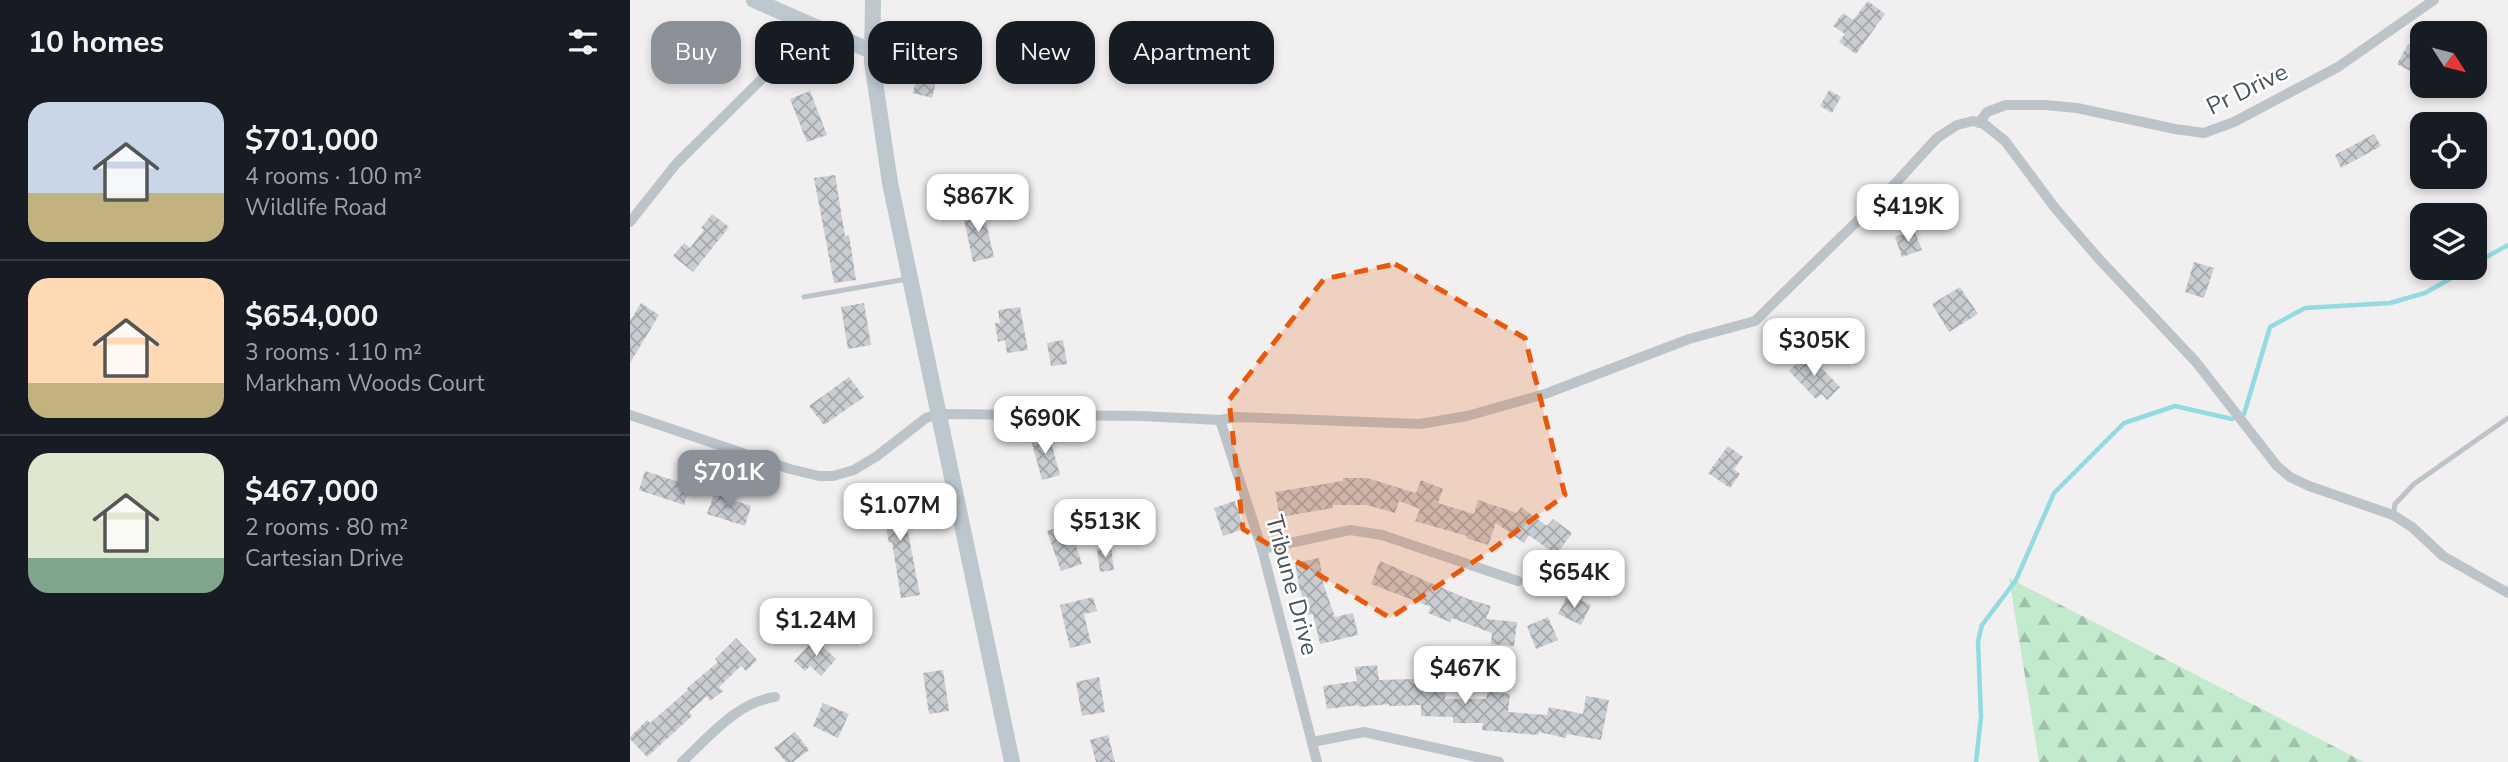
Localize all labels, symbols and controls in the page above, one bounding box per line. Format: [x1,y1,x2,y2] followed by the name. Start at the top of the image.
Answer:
[651,21,741,84] chip: Buy
[755,21,854,84] chip: Rent
[868,21,982,84] chip: Filters
[996,21,1095,84] chip: New
[1109,21,1274,84] chip: Apartment
[2410,21,2487,98] north arrow
[2410,21,2487,280] map controls
[28,22,164,63] text: 10 homes
[564,23,602,61] icon: filters
[2201,56,2293,122] street label: Pr Drive
[2410,112,2487,189] button: locate
[245,120,378,161] text: $701,000
[84,130,168,214] icon: home
[245,161,422,192] text: 4 rooms · 100 m²
[929,174,1027,234] pin: $867K
[943,181,1013,212] text: $867K
[1859,184,1957,244] pin: $419K
[1873,191,1943,222] text: $419K
[245,192,387,223] text: Wildlife Road
[2410,203,2487,280] button: layers
[245,296,378,337] text: $654,000
[84,306,168,390] icon: home
[1765,318,1863,378] pin: $305K
[1779,325,1849,356] text: $305K
[245,337,422,368] text: 3 rooms · 110 m²
[245,368,485,399] text: Markham Woods Court
[996,396,1094,456] pin: $690K
[1010,403,1080,434] text: $690K
[680,450,778,510] pin: $701K
[694,457,764,488] text: $701K
[245,471,378,512] text: $467,000
[84,481,168,565] icon: home
[843,484,957,543] pin: $1.07M
[860,490,940,521] text: $1.07M
[1056,500,1154,559] pin: $513K
[1070,506,1140,537] text: $513K
[1258,511,1326,659] street label: Tribune Drive
[245,512,408,543] text: 2 rooms · 80 m²
[245,543,403,574] text: Cartesian Drive
[1525,550,1623,610] pin: $654K
[1539,557,1609,588] text: $654K
[759,598,873,658] pin: $1.24M
[776,605,856,636] text: $1.24M
[1416,646,1514,706] pin: $467K
[1430,653,1500,684] text: $467K

